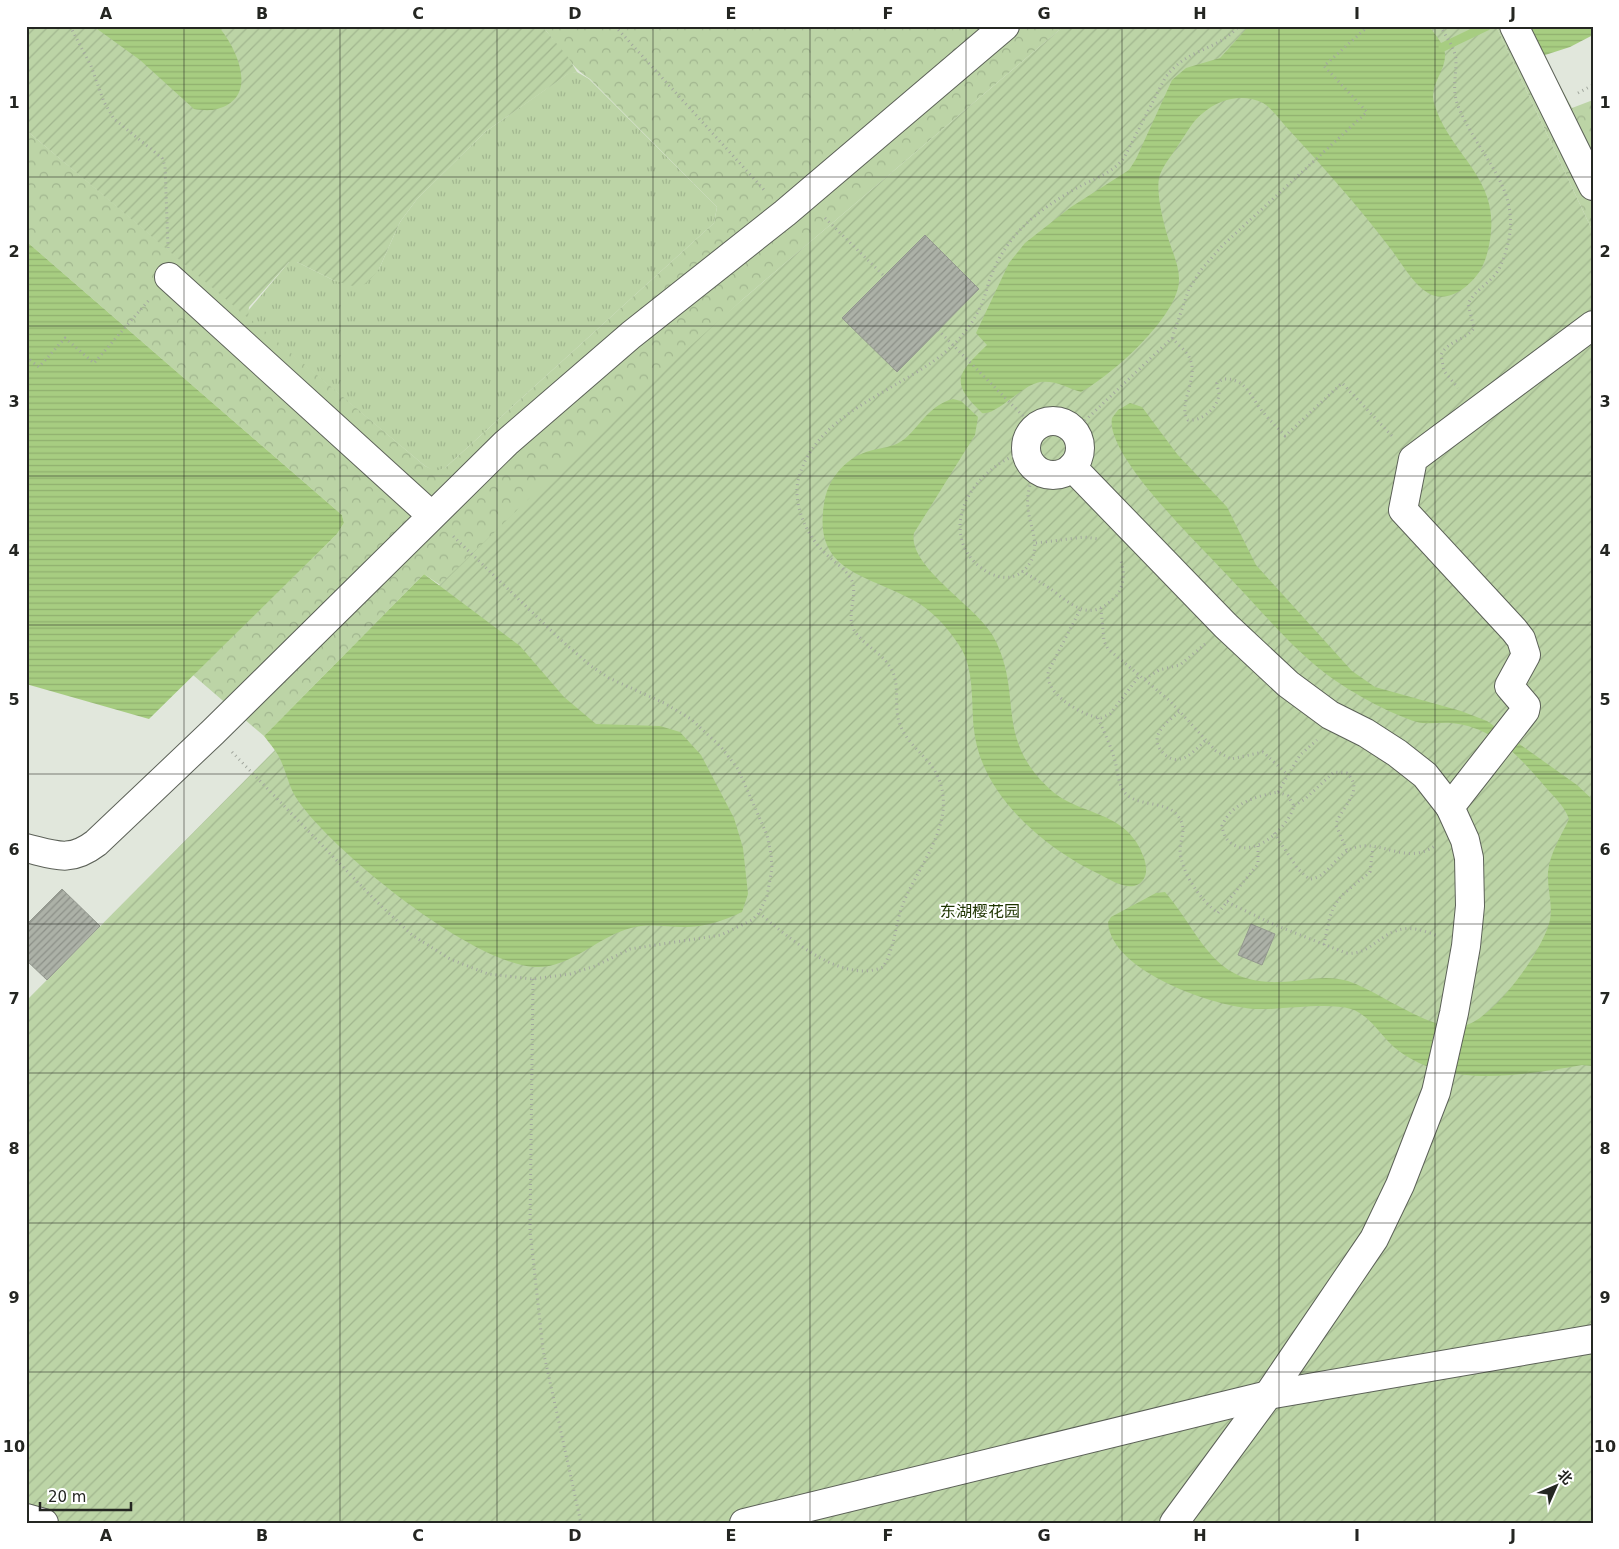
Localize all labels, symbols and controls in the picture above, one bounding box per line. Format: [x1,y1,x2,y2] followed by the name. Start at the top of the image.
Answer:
[100,4,113,23] text: A
[256,4,268,23] text: B
[412,4,424,23] text: C
[568,4,582,23] text: D
[726,4,736,23] text: E
[883,4,893,23] text: F
[1037,4,1051,23] text: G
[1193,4,1207,23] text: H
[1354,4,1360,23] text: I
[1509,4,1516,23] text: J
[8,93,20,112] text: 1
[1599,93,1611,112] text: 1
[8,242,20,261] text: 2
[1599,242,1611,261] text: 2
[8,392,20,411] text: 3
[1599,392,1611,411] text: 3
[8,541,20,560] text: 4
[1599,541,1611,560] text: 4
[8,690,20,709] text: 5
[1599,690,1611,709] text: 5
[8,840,20,859] text: 6
[1599,840,1611,859] text: 6
[940,902,1020,921] park label: 东湖樱花园
[8,989,20,1008] text: 7
[1599,989,1611,1008] text: 7
[8,1139,20,1158] text: 8
[1599,1139,1611,1158] text: 8
[8,1288,20,1307] text: 9
[1599,1288,1611,1307] text: 9
[3,1437,25,1456] text: 10
[1594,1437,1616,1456] text: 10
[1532,1462,1582,1512] north arrow
[1555,1466,1576,1487] text: 北
[40,1479,131,1511] scale bar
[48,1488,86,1506] text: 20 m
[100,1526,113,1545] text: A
[256,1526,268,1545] text: B
[412,1526,424,1545] text: C
[568,1526,582,1545] text: D
[726,1526,736,1545] text: E
[883,1526,893,1545] text: F
[1037,1526,1051,1545] text: G
[1193,1526,1207,1545] text: H
[1354,1526,1360,1545] text: I
[1509,1526,1516,1545] text: J

